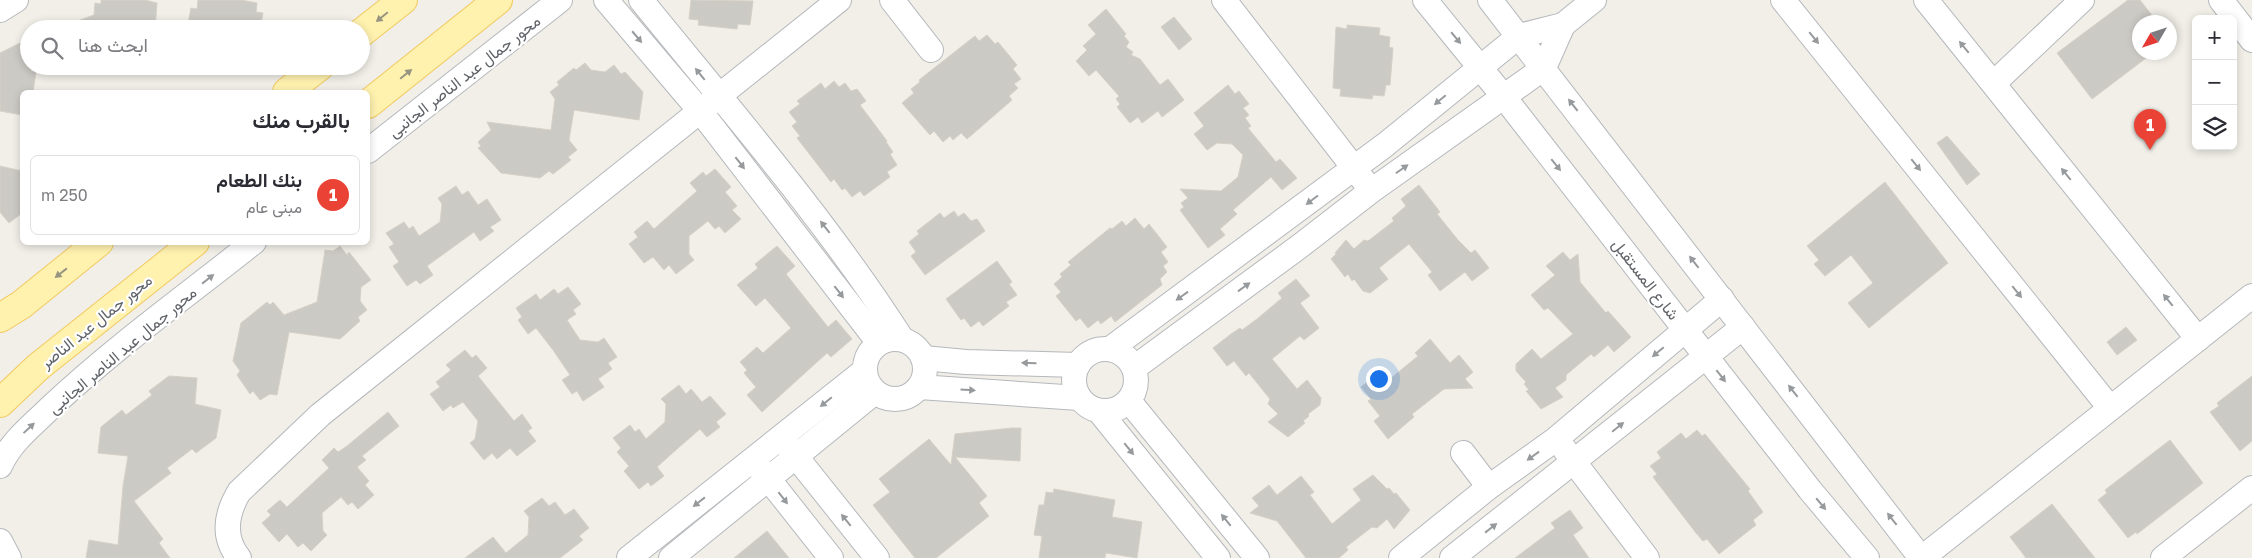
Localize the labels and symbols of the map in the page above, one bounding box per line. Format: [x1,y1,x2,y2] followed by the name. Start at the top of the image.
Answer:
[384,10,545,142] street label: محور جمال عبد الناصر الجانبى
[376,11,389,22] one-way arrow
[2132,15,2177,60] north arrow
[632,31,643,44] one-way arrow
[1450,31,1461,44] one-way arrow
[1809,31,1820,44] one-way arrow
[1959,41,1970,54] one-way arrow
[695,67,706,80] one-way arrow
[399,69,412,79] one-way arrow
[1434,94,1447,105] one-way arrow
[1567,99,1578,112] one-way arrow
[2134,109,2166,150] pin: 1
[735,156,745,170] one-way arrow
[1551,158,1562,171] one-way arrow
[1910,158,1921,171] one-way arrow
[1395,164,1409,174] one-way arrow
[2061,167,2072,180] one-way arrow
[1305,195,1319,205] one-way arrow
[819,221,830,234] one-way arrow
[1607,234,1684,325] street label: شارع المستقبل
[1688,256,1699,269] one-way arrow
[55,267,68,278] one-way arrow
[35,270,157,374] street label: محور جمال عبد الناصر
[201,274,214,285] one-way arrow
[44,282,201,419] street label: محور جمال عبد الناصر الجانبى
[1237,282,1251,292] one-way arrow
[834,285,845,298] one-way arrow
[2012,285,2022,299] one-way arrow
[1176,291,1189,302] one-way arrow
[2162,294,2173,307] one-way arrow
[1651,347,1664,358] one-way arrow
[1021,359,1037,367] one-way arrow
[1366,366,1392,392] your location
[1715,369,1726,382] one-way arrow
[1787,385,1798,398] one-way arrow
[960,386,976,394] one-way arrow
[820,396,833,407] one-way arrow
[1611,421,1624,432] one-way arrow
[23,422,35,434] one-way arrow
[1124,442,1135,455] one-way arrow
[1526,451,1540,461] one-way arrow
[778,491,789,504] one-way arrow
[692,497,705,508] one-way arrow
[1815,498,1826,510] one-way arrow
[1886,513,1897,526] one-way arrow
[841,514,852,527] one-way arrow
[1221,514,1232,527] one-way arrow
[1484,523,1498,533] one-way arrow

